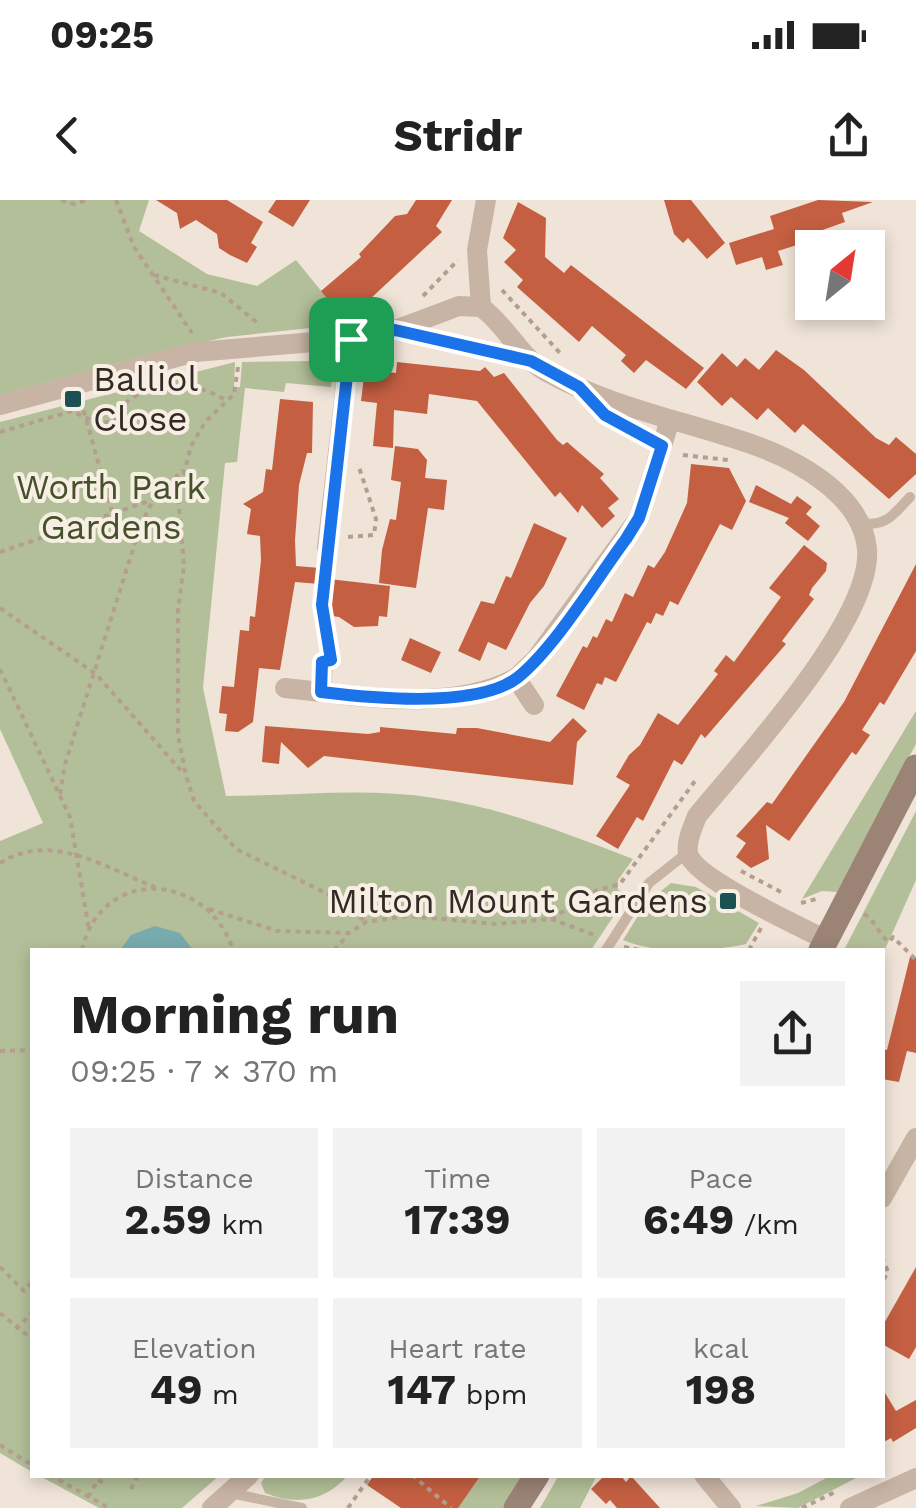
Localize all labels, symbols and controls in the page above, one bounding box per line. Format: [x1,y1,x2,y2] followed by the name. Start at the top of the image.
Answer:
[50,13,154,57] text: 09:25
[40,108,95,163] icon: back
[821,108,876,163] icon: share
[394,109,522,162] text: Stridr
[795,230,885,320] north arrow
[795,230,885,320] map controls
[309,297,394,382] pin
[324,312,379,367] icon: arrive
[93,358,198,440] place label: Balliol Close
[62,388,84,410] marker: Balliol Close
[16,466,206,548] park label: Worth Park Gardens
[328,880,708,922] place label: Milton Mount Gardens
[717,890,739,912] marker: Milton Mount Gardens
[740,981,845,1086] button: share
[70,982,399,1046] text: Morning run
[70,1052,338,1090] text: 09:25 · 7 × 370 m
[135,1162,254,1195] text: Distance
[424,1162,491,1195] text: Time
[688,1162,753,1195] text: Pace
[124,1195,212,1244] text: 2.59
[404,1195,511,1244] text: 17:39
[643,1195,734,1244] text: 6:49
[212,1208,264,1241] text: km
[734,1208,799,1241] text: /km
[132,1332,257,1365] text: Elevation
[388,1332,527,1365] text: Heart rate
[693,1332,749,1365] text: kcal
[150,1365,203,1414] text: 49
[387,1365,456,1414] text: 147
[686,1365,756,1414] text: 198
[203,1378,239,1411] text: m
[456,1378,528,1411] text: bpm

